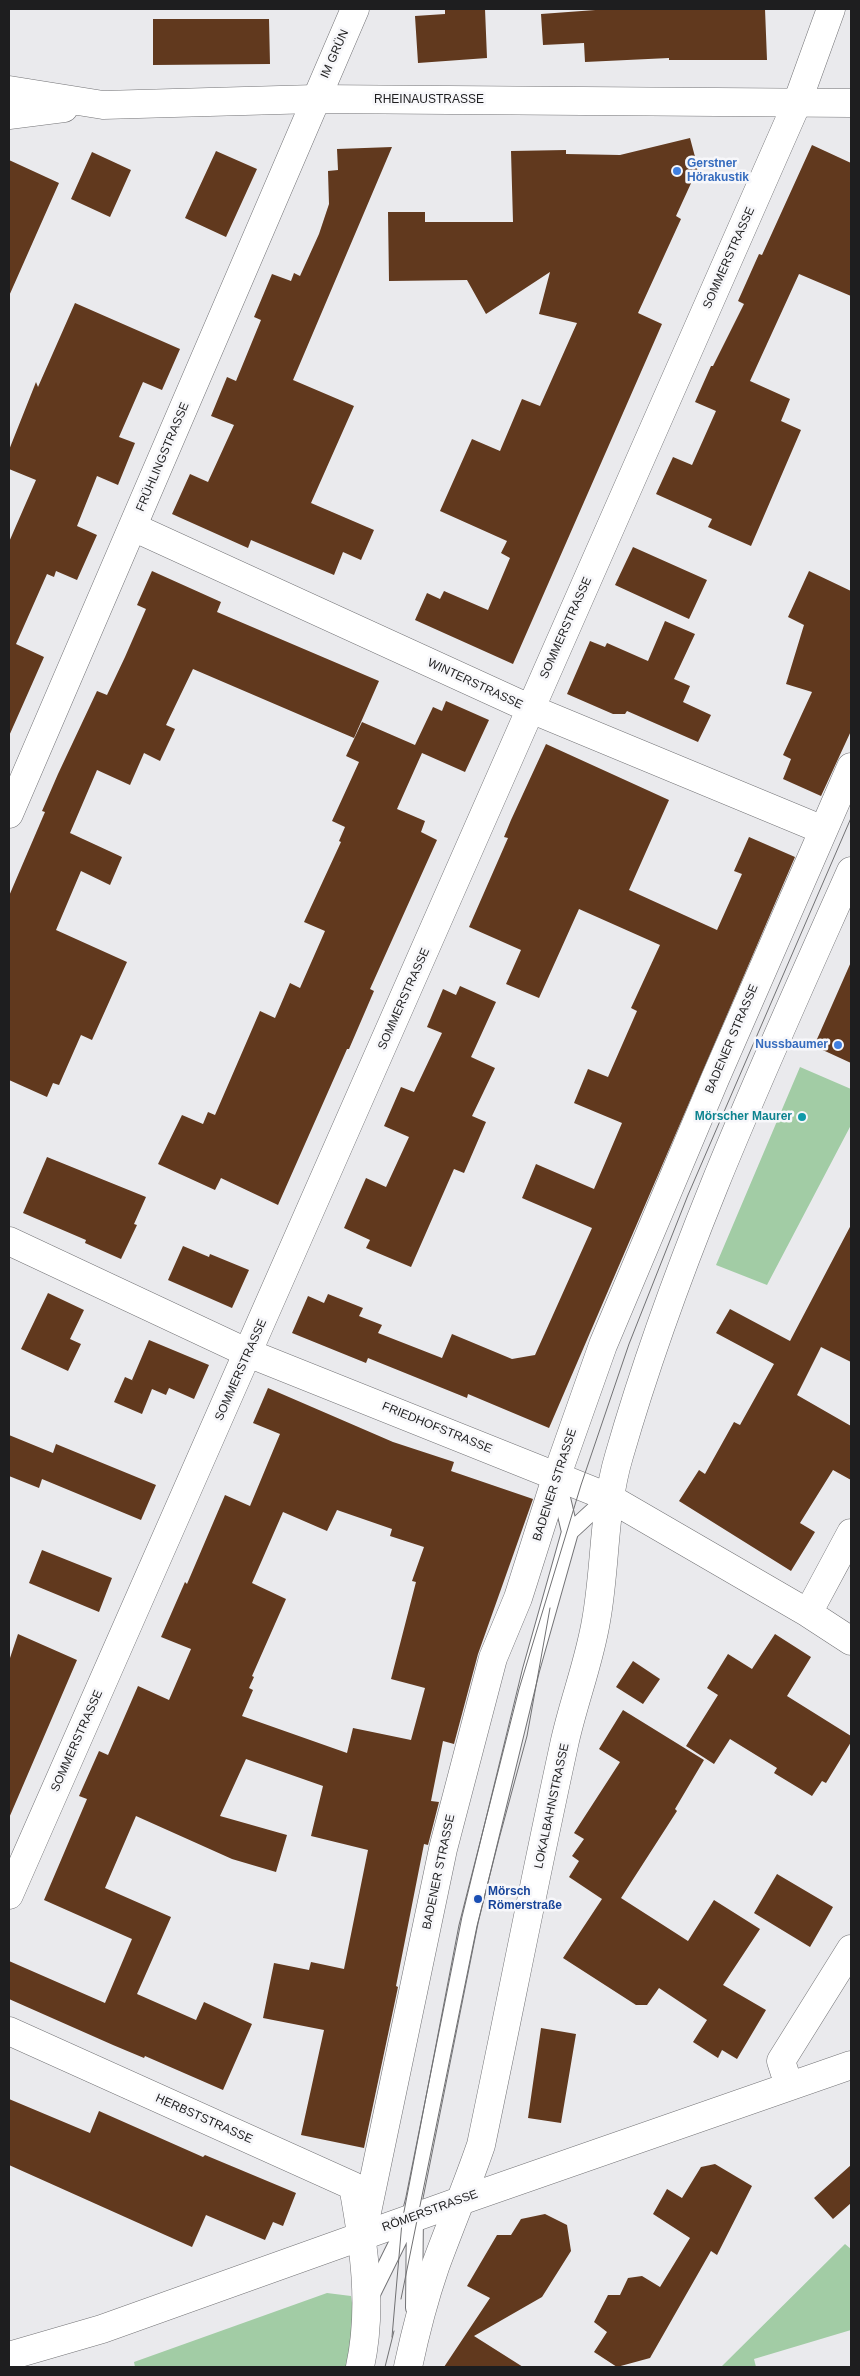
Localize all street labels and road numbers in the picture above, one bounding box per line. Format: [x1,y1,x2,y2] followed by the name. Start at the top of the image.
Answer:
[318,27,352,81] street label: IM GRÜN
[374,93,484,107] street label: RHEINAUSTRASSE
[700,205,758,311] street label: SOMMERSTRASSE
[133,400,193,514] street label: FRÜHLINGSTRASSE
[537,575,595,681] street label: SOMMERSTRASSE
[425,656,525,712] street label: WINTERSTRASSE
[375,946,433,1052] street label: SOMMERSTRASSE
[702,982,762,1096] street label: BADENER STRASSE
[212,1317,270,1423] street label: SOMMERSTRASSE
[380,1399,494,1457] street label: FRIEDHOFSTRASSE
[530,1427,580,1543] street label: BADENER STRASSE
[48,1688,106,1794] street label: SOMMERSTRASSE
[532,1742,572,1870] street label: LOKALBAHNSTRASSE
[420,1813,458,1931] street label: BADENER STRASSE
[153,2091,255,2147] street label: HERBSTSTRASSE
[380,2187,480,2235] street label: RÖMERSTRASSE

